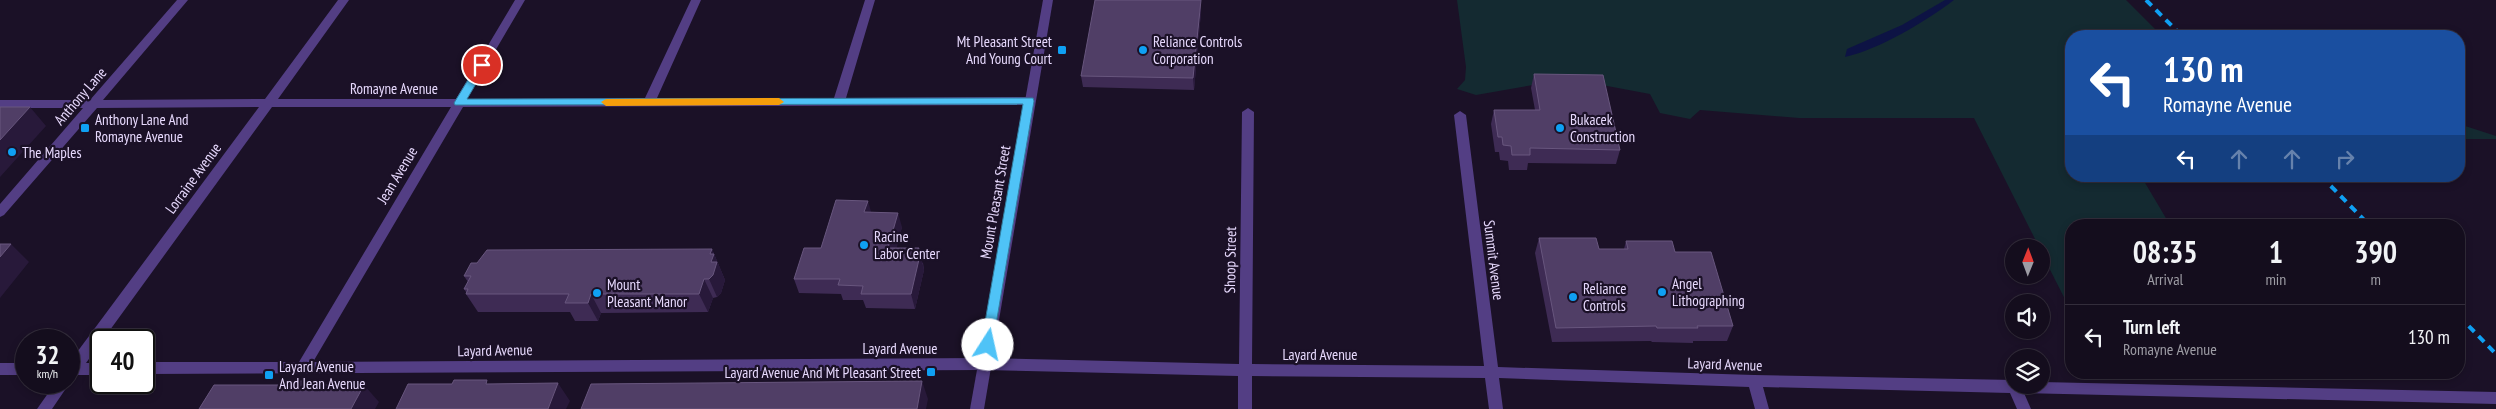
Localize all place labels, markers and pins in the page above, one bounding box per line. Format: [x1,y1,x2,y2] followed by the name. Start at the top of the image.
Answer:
[957,32,1052,68] place label: Mt Pleasant Street And Young Court
[1153,32,1242,68] place label: Reliance Controls Corporation
[461,44,503,86] pin
[1056,44,1068,56] marker: Mt Pleasant Street And Young Court
[1137,44,1149,56] marker: Reliance Controls Corporation
[95,110,189,146] place label: Anthony Lane And Romayne Avenue
[1570,110,1635,146] place label: Bukacek Construction
[79,122,91,134] marker: Anthony Lane And Romayne Avenue
[1554,122,1566,134] marker: Bukacek Construction
[22,143,82,162] place label: The Maples
[6,146,18,158] marker: The Maples
[874,227,941,263] place label: Racine Labor Center
[858,239,870,251] marker: Racine Labor Center
[1672,274,1745,310] place label: Angel Lithographing
[607,275,688,311] place label: Mount Pleasant Manor
[1583,279,1626,315] place label: Reliance Controls
[1656,286,1668,298] marker: Angel Lithographing
[591,287,603,299] marker: Mount Pleasant Manor
[1567,291,1579,303] marker: Reliance Controls
[279,357,365,393] place label: Layard Avenue And Jean Avenue
[725,363,921,382] place label: Layard Avenue And Mt Pleasant Street
[925,366,937,378] marker: Layard Avenue And Mt Pleasant Street
[263,369,275,381] marker: Layard Avenue And Jean Avenue

